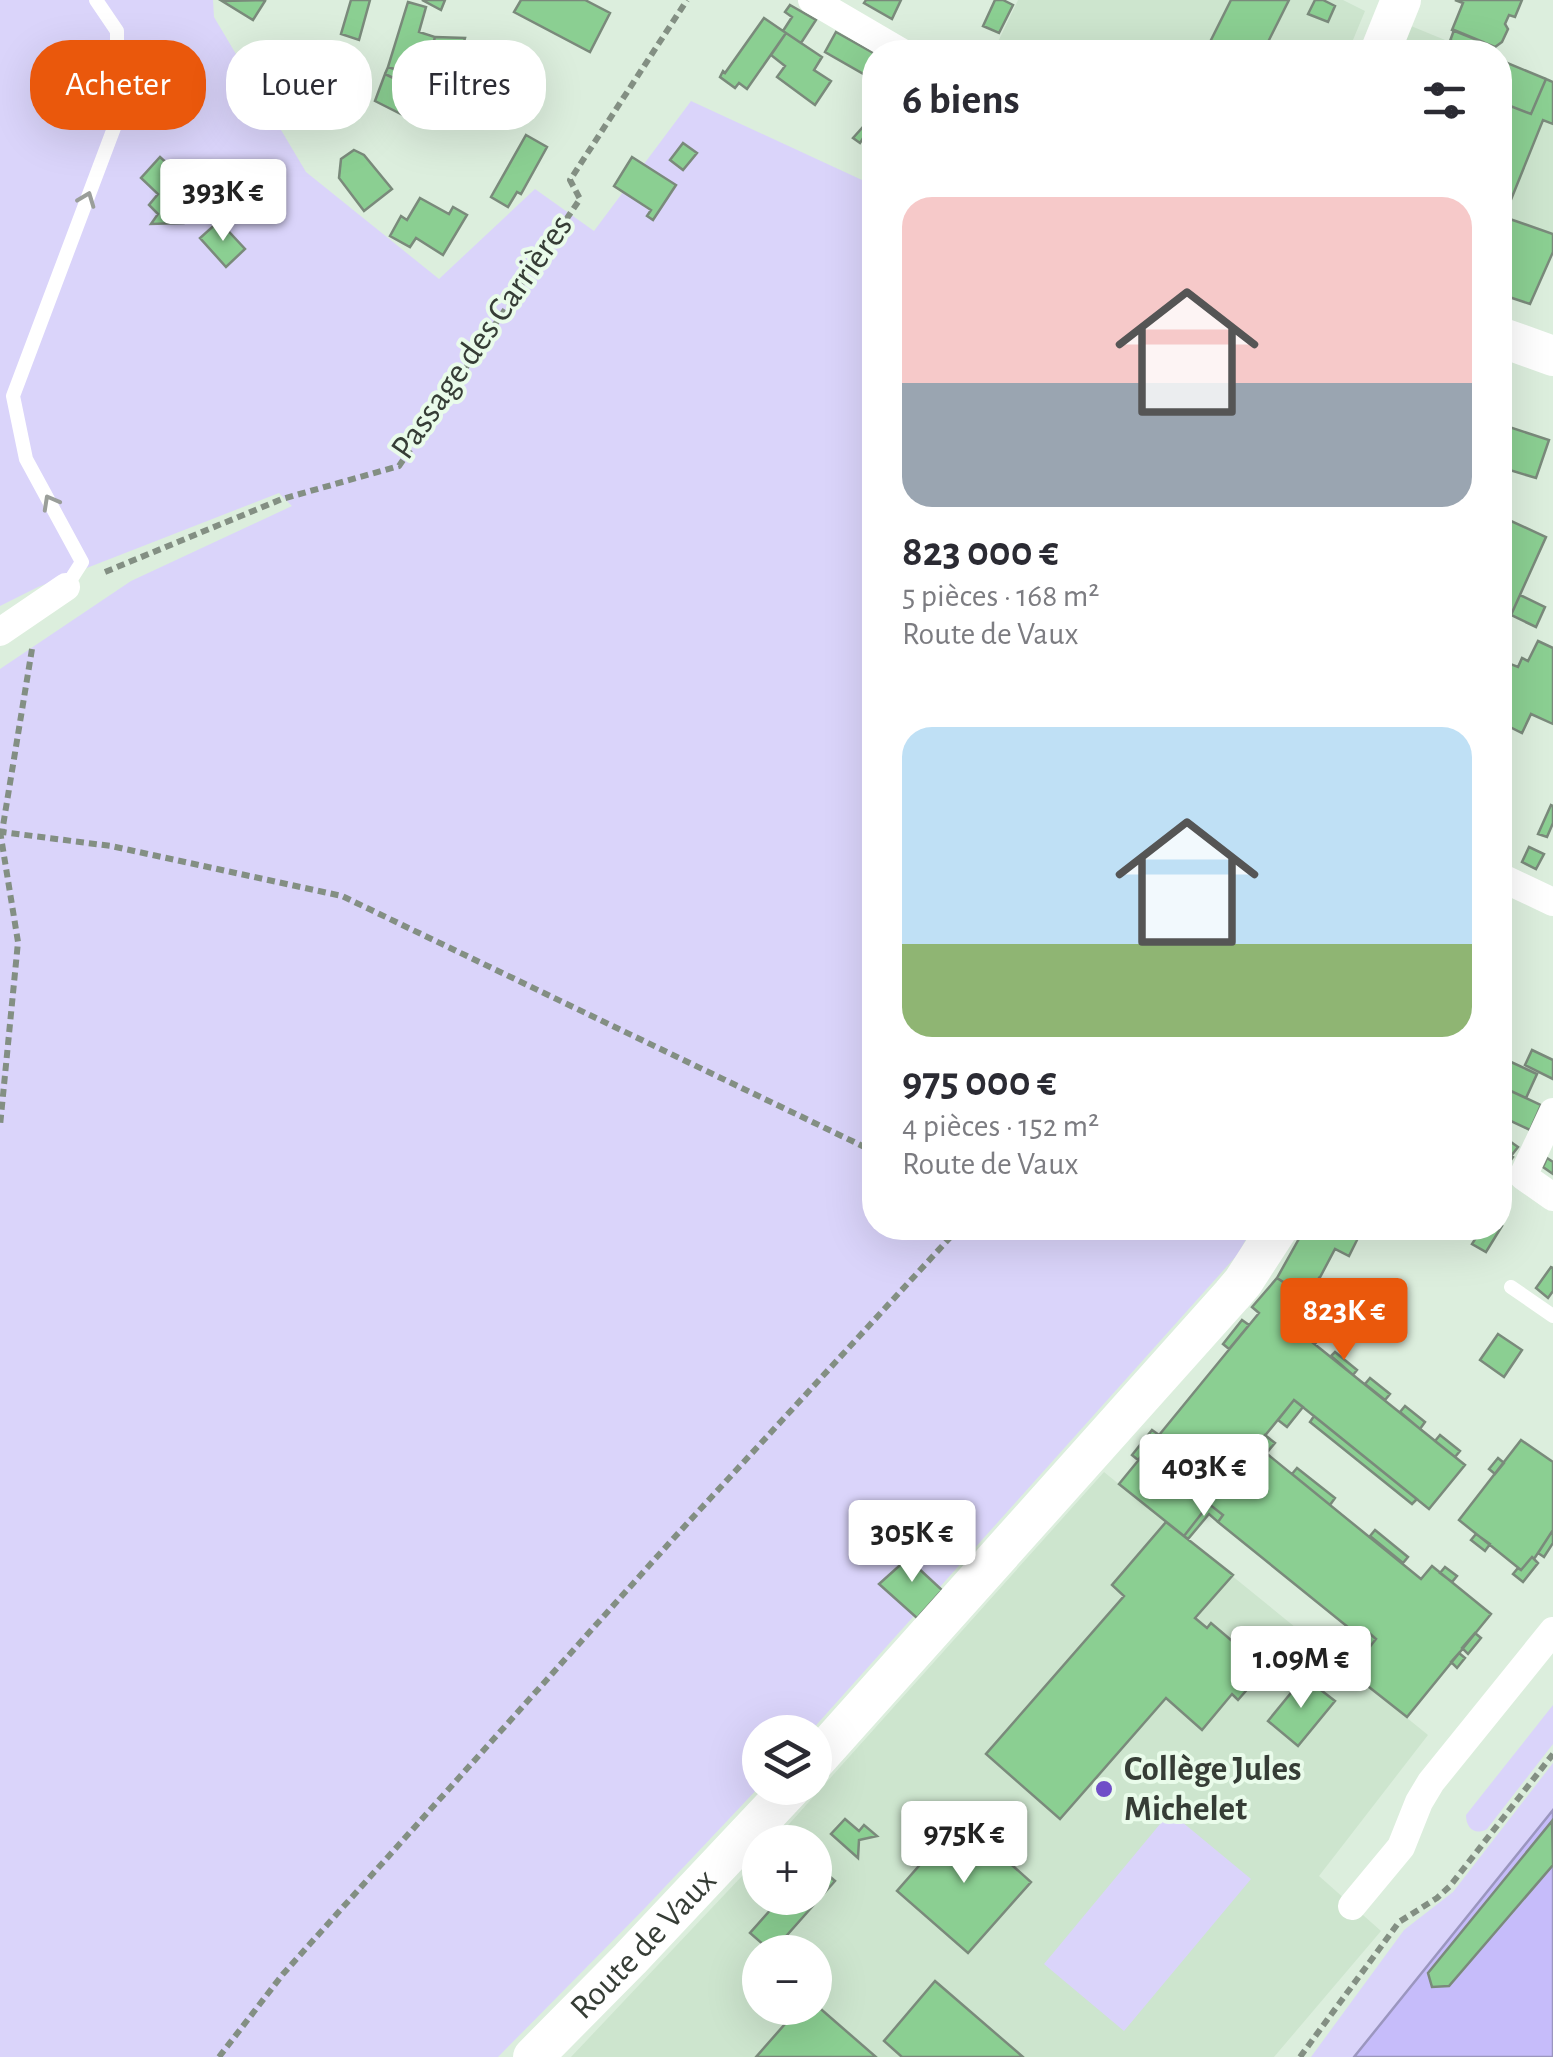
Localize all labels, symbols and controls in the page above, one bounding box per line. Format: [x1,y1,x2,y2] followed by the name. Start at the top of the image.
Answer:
[30,40,206,130] chip: Acheter
[226,40,372,130] chip: Louer
[392,40,546,130] chip: Filtres
[1417,73,1472,128] icon: filters
[902,79,1020,121] text: 6 biens
[142,159,304,244] pin: 393K €
[182,175,264,207] text: 393K €
[76,191,96,208] one-way arrow
[385,209,579,465] street label: Passage des Carrières
[1097,262,1277,442] icon: home
[42,495,62,513] one-way arrow
[902,531,1059,573] text: 823 000 €
[902,580,1100,612] text: 5 pièces · 168 m²
[902,618,1078,650] text: Route de Vaux
[1097,792,1277,972] icon: home
[902,1061,1057,1103] text: 975 000 €
[902,1110,1099,1142] text: 4 pièces · 152 m²
[902,1148,1078,1180] text: Route de Vaux
[1263,1278,1425,1363] pin: 823K €
[1302,1294,1386,1326] text: 823K €
[1123,1434,1285,1519] pin: 403K €
[1161,1450,1247,1482] text: 403K €
[831,1500,993,1585] pin: 305K €
[871,1516,953,1548] text: 305K €
[1209,1626,1393,1711] pin: 1.09M €
[1253,1642,1349,1674] text: 1.09M €
[742,1715,832,2025] map controls
[742,1715,832,1805] button: layers
[1124,1752,1301,1827] place label: Collège Jules Michelet
[1093,1778,1115,1800] marker: Collège Jules Michelet
[883,1801,1045,1886] pin: 975K €
[923,1817,1005,1849] text: 975K €
[742,1825,832,1915] button: +
[564,1862,723,2026] street label: Route de Vaux
[742,1935,832,2025] button: −

